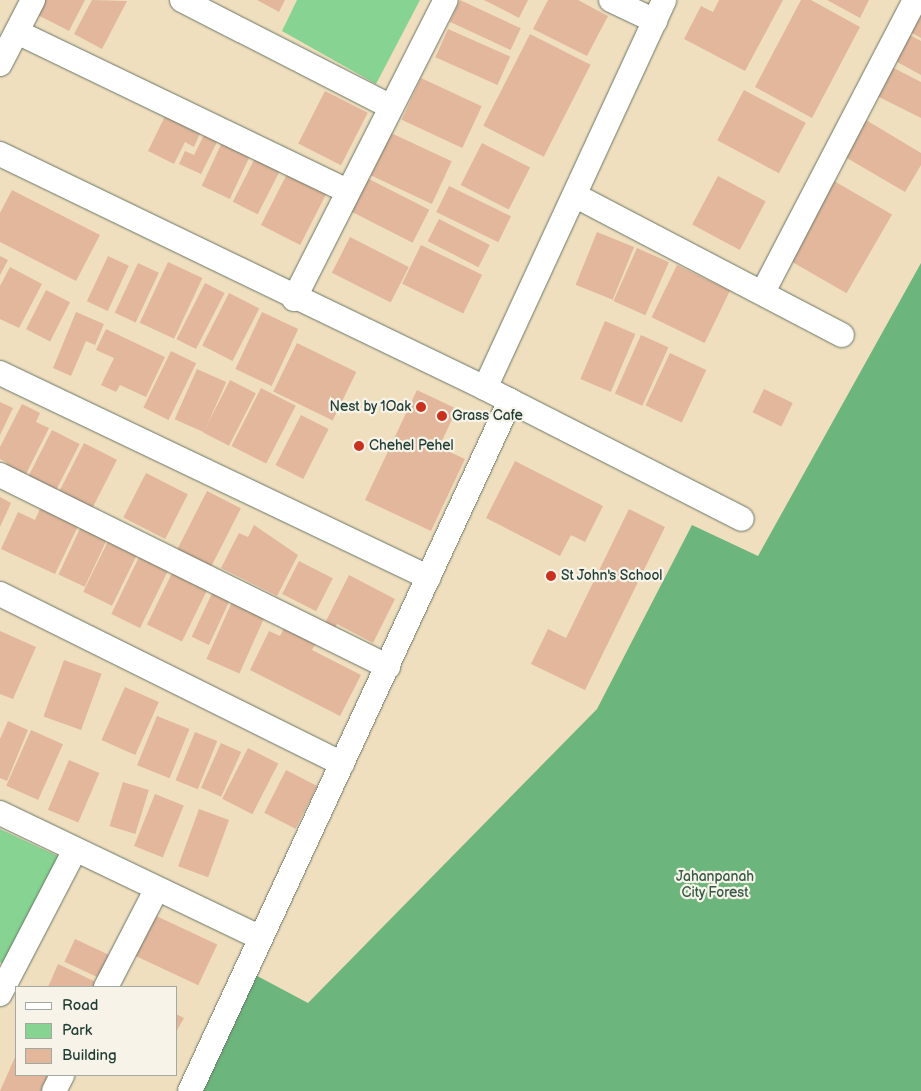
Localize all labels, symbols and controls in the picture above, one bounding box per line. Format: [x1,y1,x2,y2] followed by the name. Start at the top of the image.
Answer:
[329,399,411,415] place label: Nest by 1Oak
[415,401,427,413] marker: Nest by 1Oak
[452,408,523,424] place label: Grass Cafe
[436,410,448,422] marker: Grass Cafe
[369,438,454,454] place label: Chehel Pehel
[353,440,365,452] marker: Chehel Pehel
[561,568,663,584] place label: St John's School
[545,570,557,582] marker: St John's School
[676,869,754,902] park label: Jahanpanah City Forest
[15,986,178,1076] legend
[62,996,98,1015] text: Road
[62,1021,92,1040] text: Park
[62,1046,117,1065] text: Building

